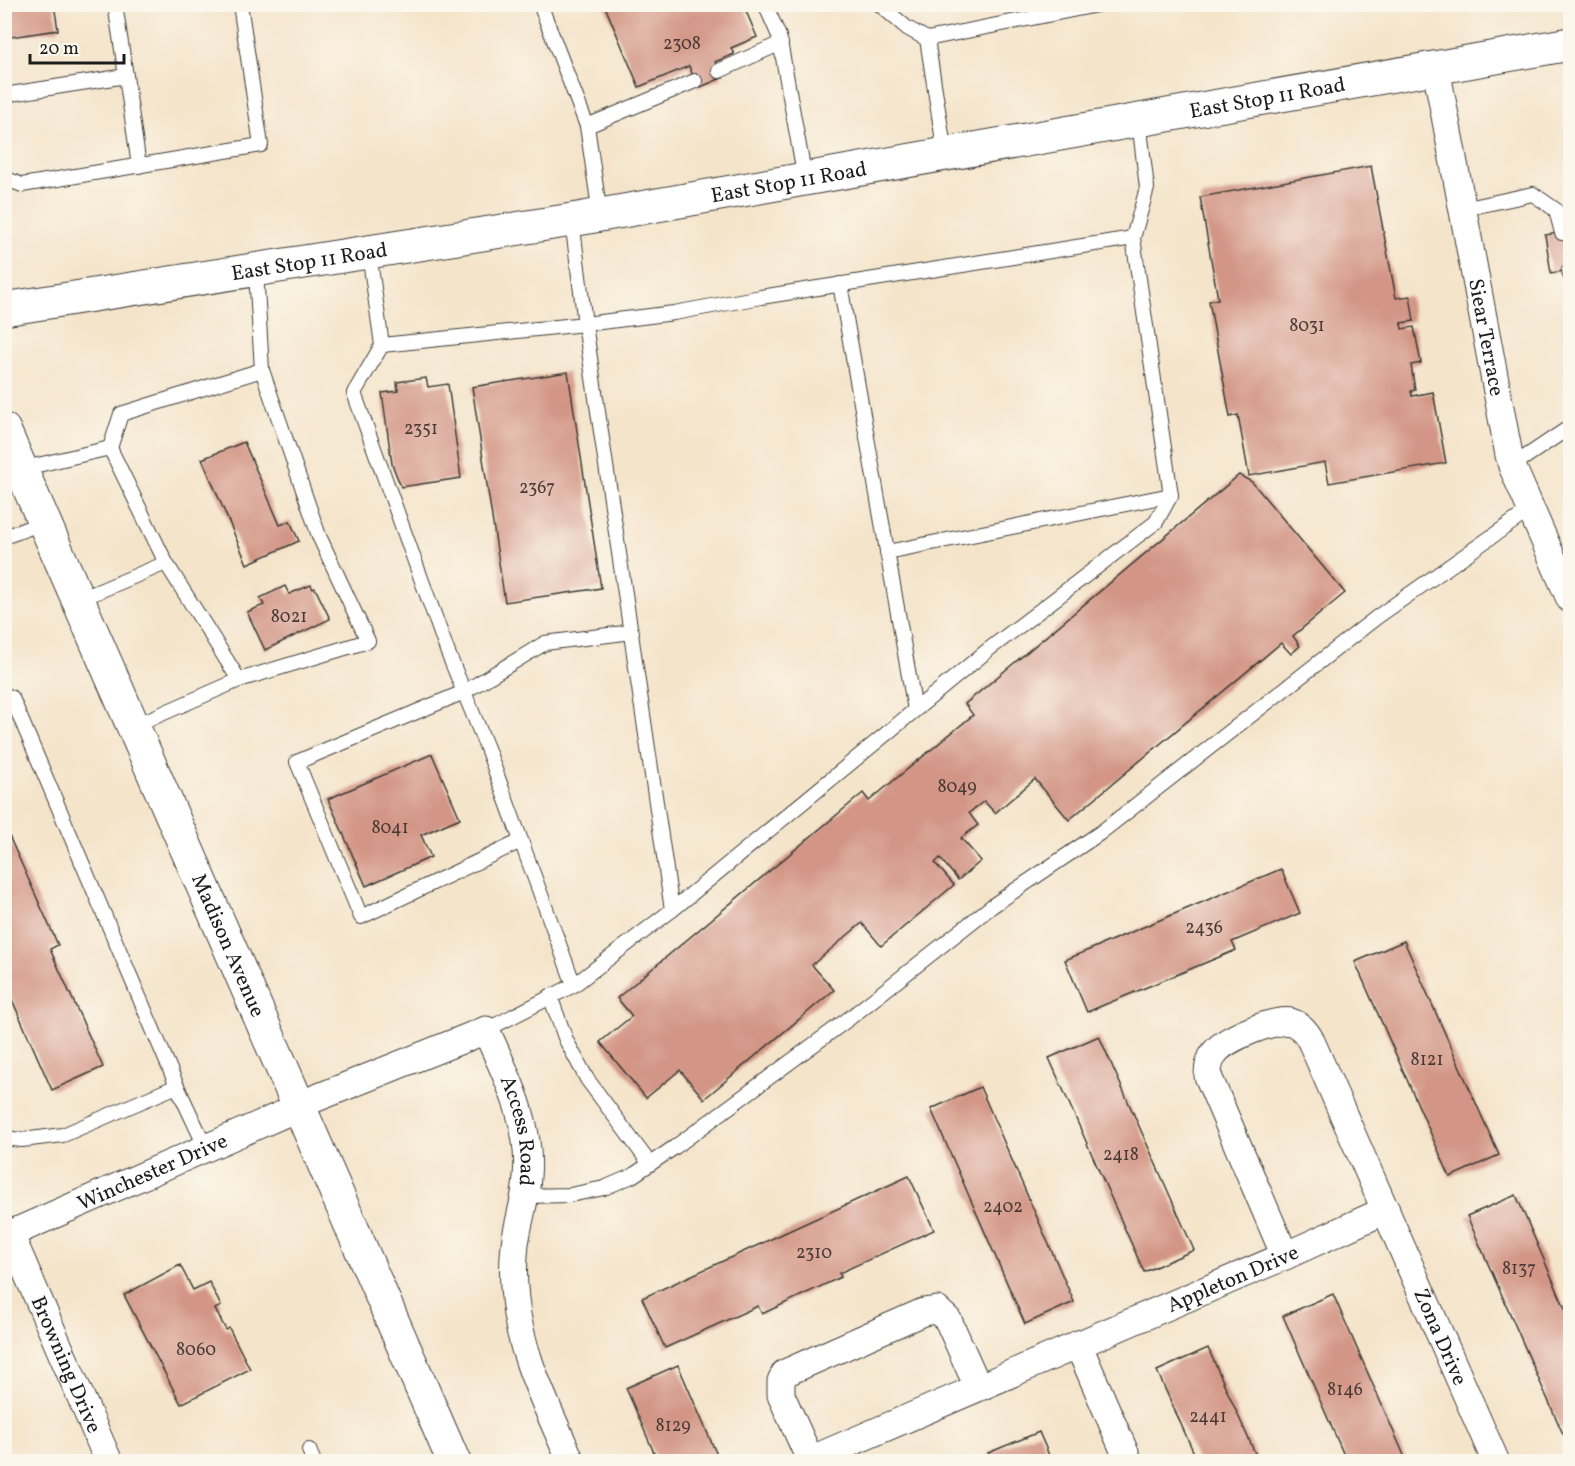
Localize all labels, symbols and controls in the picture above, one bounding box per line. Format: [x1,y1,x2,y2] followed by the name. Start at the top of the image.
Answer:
[30,27,124,65] scale bar
[663,32,701,57] house number: 2308
[39,37,79,62] text: 20 m
[1187,71,1348,127] street label: East Stop 11 Road
[709,155,869,211] street label: East Stop 11 Road
[229,236,390,289] street label: East Stop 11 Road
[1460,276,1511,399] street label: Siear Terrace
[1289,314,1325,339] house number: 8031
[404,417,438,442] house number: 2351
[519,476,555,501] house number: 2367
[271,605,307,630] house number: 8021
[937,775,977,800] house number: 8049
[371,816,409,841] house number: 8041
[183,869,271,1022] street label: Madison Avenue
[1185,916,1223,941] house number: 2436
[1411,1048,1443,1073] house number: 8121
[492,1071,541,1187] street label: Access Road
[73,1127,232,1219] street label: Winchester Drive
[1103,1143,1139,1168] house number: 2418
[983,1195,1023,1220] house number: 2402
[1163,1239,1304,1321] street label: Appleton Drive
[796,1241,832,1266] house number: 2310
[1502,1257,1536,1282] house number: 8137
[1406,1284,1474,1390] street label: Zona Drive
[23,1292,108,1438] street label: Browning Drive
[176,1338,216,1363] house number: 8060
[1327,1378,1363,1403] house number: 8146
[1189,1405,1227,1430] house number: 2441
[656,1414,690,1439] house number: 8129

